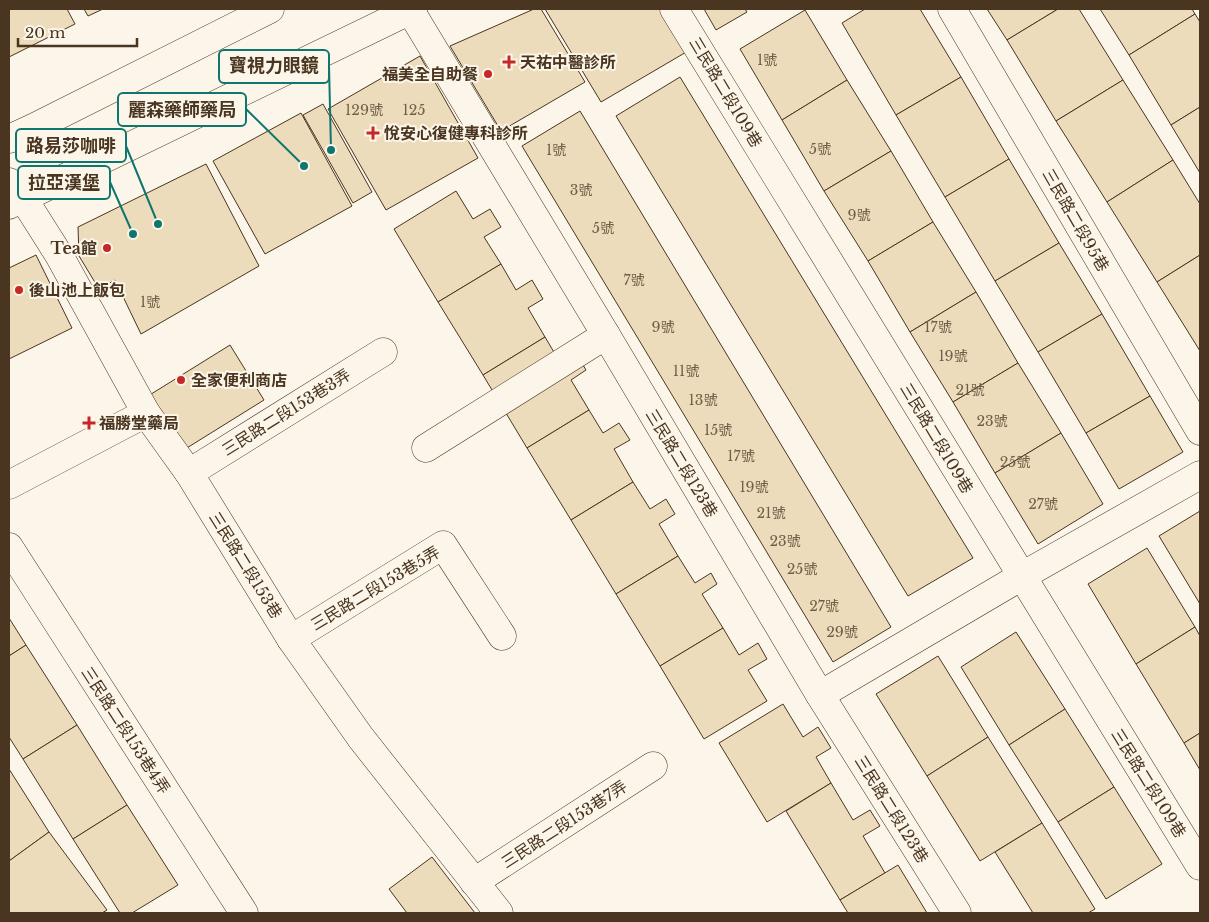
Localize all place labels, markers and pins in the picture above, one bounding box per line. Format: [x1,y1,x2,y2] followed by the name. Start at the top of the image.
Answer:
[219,50,329,83] callout: 寶視力眼鏡
[520,52,616,72] place label: 天祐中醫診所
[502,55,516,69] marker: 天祐中醫診所
[382,64,478,84] place label: 福美全自助餐
[482,68,494,80] marker: 福美全自助餐
[118,93,246,126] callout: 麗森藥師藥局
[384,123,528,143] place label: 悅安心復健專科診所
[366,126,380,140] marker: 悅安心復健專科診所
[16,129,126,162] callout: 路易莎咖啡
[18,166,110,199] callout: 拉亞漢堡
[51,238,97,258] place label: Tea館
[101,242,113,254] marker: Tea館
[29,280,125,300] place label: 後山池上飯包
[13,284,25,296] marker: 後山池上飯包
[191,370,287,390] place label: 全家便利商店
[175,374,187,386] marker: 全家便利商店
[99,413,179,433] place label: 福勝堂藥局
[83,417,95,429] marker: 福勝堂藥局

